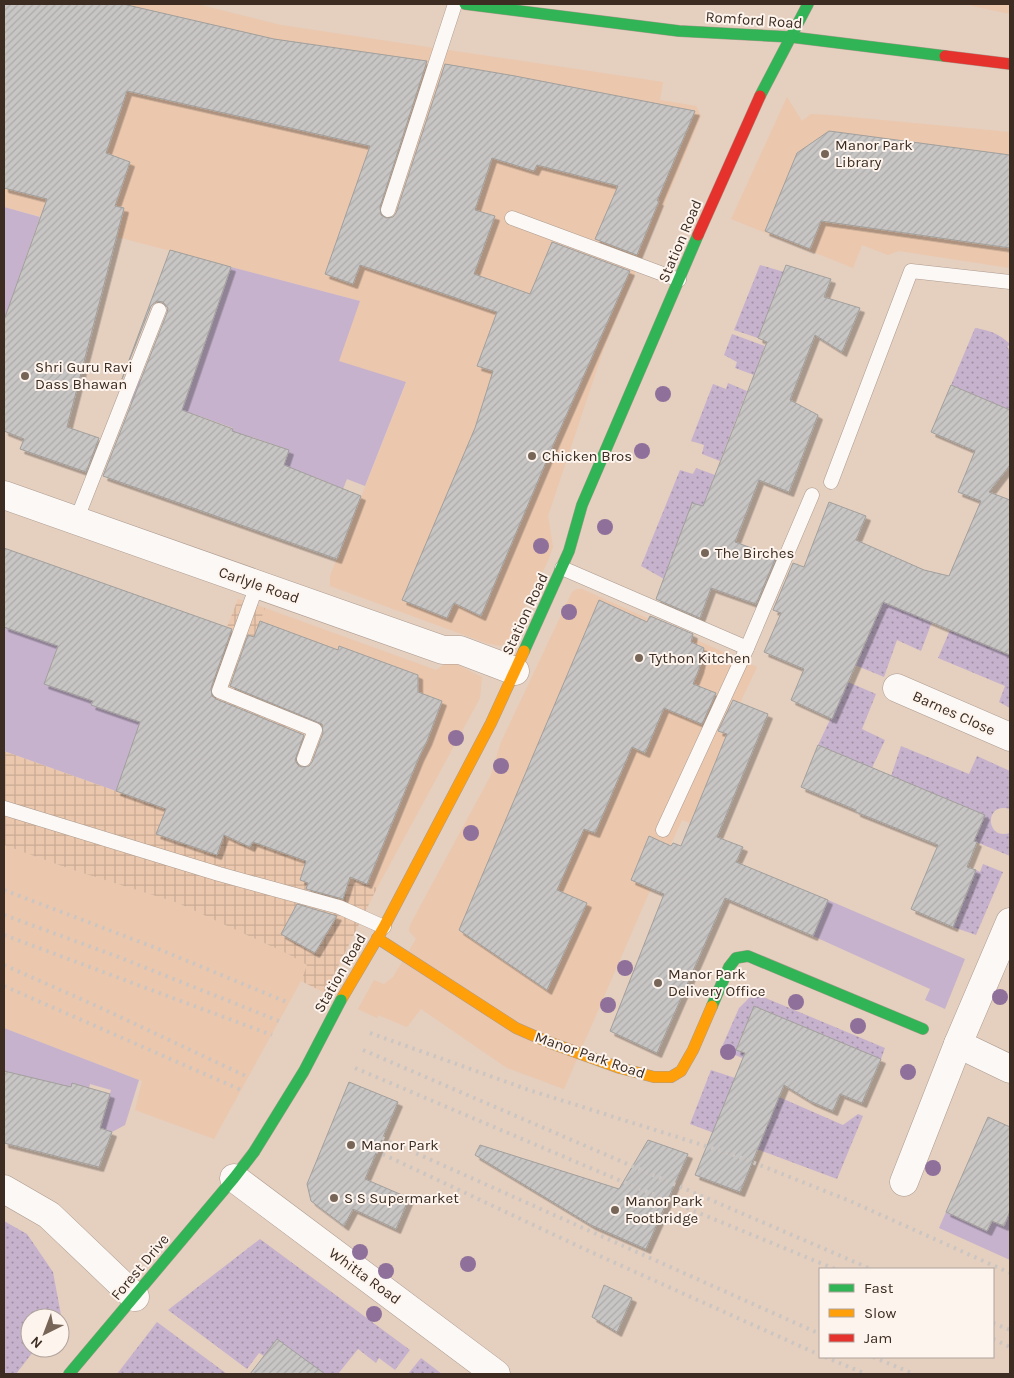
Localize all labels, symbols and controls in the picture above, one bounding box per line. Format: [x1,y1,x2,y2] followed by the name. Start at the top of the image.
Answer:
[705,8,803,32] street label: Romford Road
[835,136,913,171] place label: Manor Park Library
[819,148,831,160] marker: Manor Park Library
[654,197,706,285] street label: Station Road
[35,358,133,393] place label: Shri Guru Ravi Dass Bhawan
[19,370,31,382] marker: Shri Guru Ravi Dass Bhawan
[542,447,632,465] place label: Chicken Bros
[526,450,538,462] marker: Chicken Bros
[715,544,794,562] place label: The Birches
[699,547,711,559] marker: The Birches
[216,563,302,607] street label: Carlyle Road
[498,570,552,658] street label: Station Road
[649,649,751,667] place label: Tython Kitchen
[633,652,645,664] marker: Tython Kitchen
[910,687,998,739] street label: Barnes Close
[310,930,370,1016] street label: Station Road
[668,965,765,1000] place label: Manor Park Delivery Office
[652,977,664,989] marker: Manor Park Delivery Office
[532,1028,648,1082] street label: Manor Park Road
[361,1136,439,1154] place label: Manor Park
[345,1139,357,1151] marker: Manor Park
[344,1189,459,1207] place label: S S Supermarket
[328,1192,340,1204] marker: S S Supermarket
[625,1192,703,1227] place label: Manor Park Footbridge
[609,1204,621,1216] marker: Manor Park Footbridge
[107,1230,173,1304] street label: Forest Drive
[326,1244,404,1308] street label: Whitta Road
[819,1268,994,1358] legend
[864,1279,894,1297] text: Fast
[864,1304,896,1322] text: Slow
[20,1308,70,1358] north arrow
[864,1329,892,1347] text: Jam
[27,1333,46,1352] text: N

